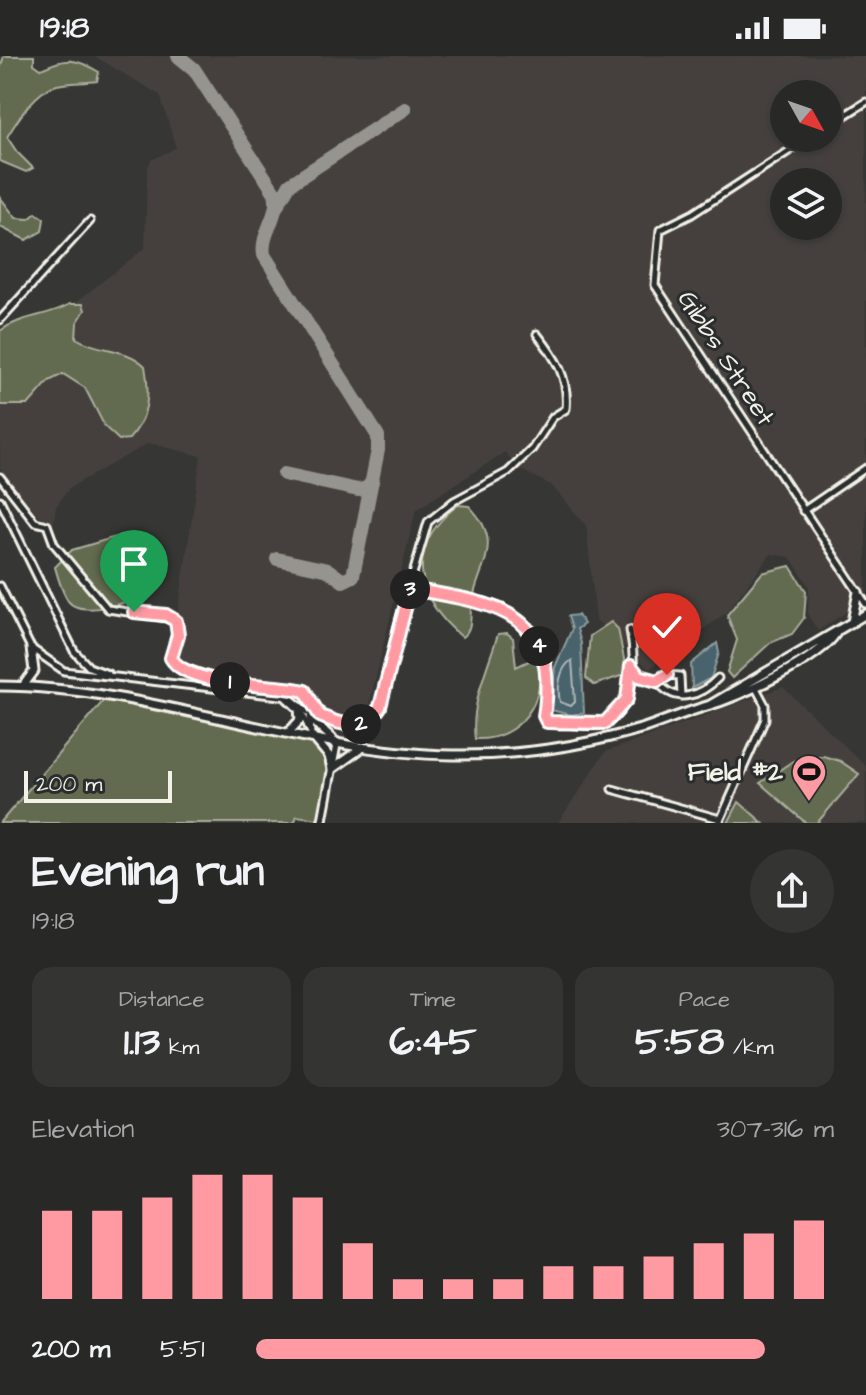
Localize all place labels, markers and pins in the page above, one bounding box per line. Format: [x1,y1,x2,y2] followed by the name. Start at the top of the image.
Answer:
[100,530,168,612] pin
[390,569,430,609] pin: 3
[633,593,701,675] pin
[519,626,559,666] pin: 4
[210,662,250,702] pin: 1
[341,704,381,744] pin: 2
[790,753,828,803] sports icon: Field #2
[688,754,783,790] place label: Field #2

